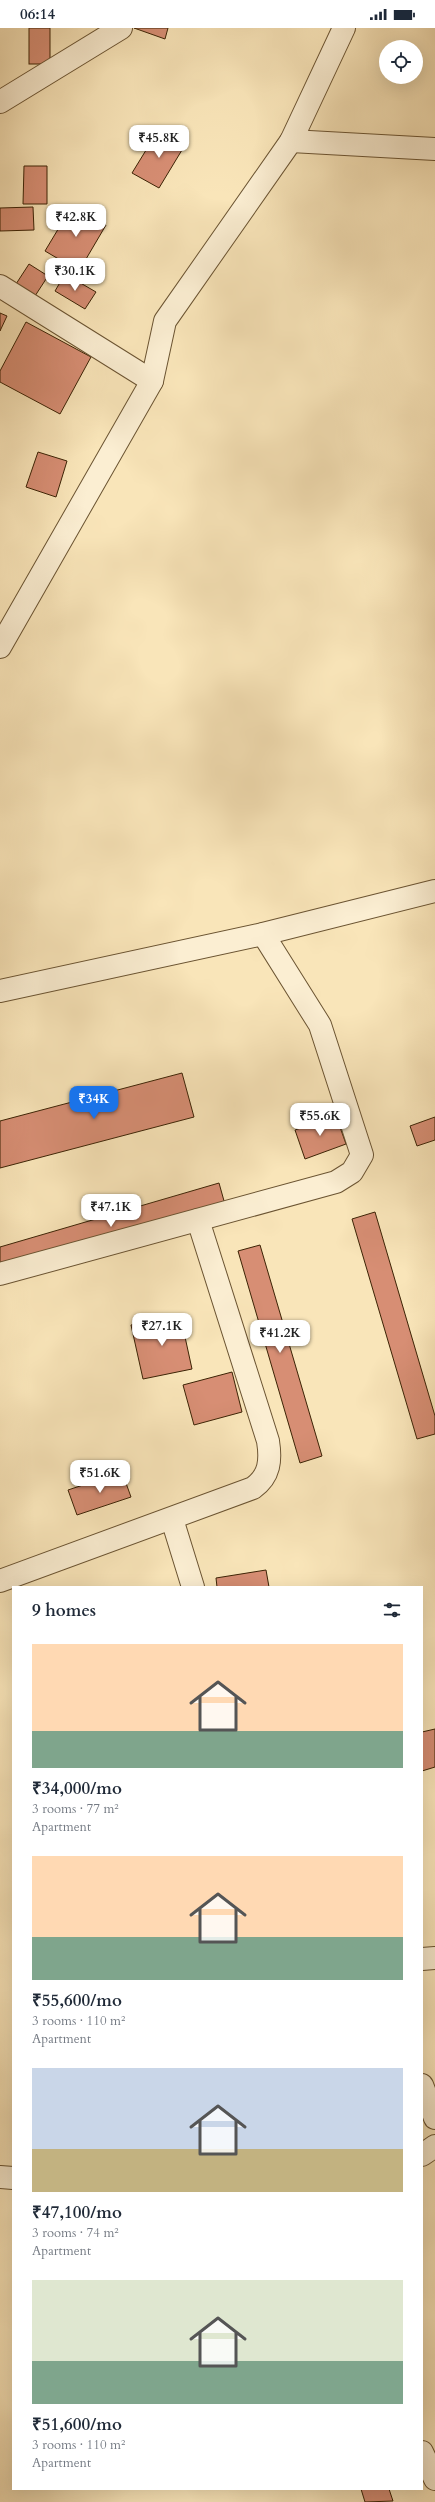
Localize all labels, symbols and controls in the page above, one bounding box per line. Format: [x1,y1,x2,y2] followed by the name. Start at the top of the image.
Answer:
[20,4,55,24] text: 06:14
[379,40,423,84] map controls
[379,40,423,84] button: locate
[126,125,192,159] pin: ₹45.8K
[138,129,180,147] text: ₹45.8K
[43,204,109,238] pin: ₹42.8K
[55,208,97,226] text: ₹42.8K
[42,258,108,292] pin: ₹30.1K
[54,262,96,280] text: ₹30.1K
[70,1086,118,1120] pin: ₹34K
[78,1090,110,1108] text: ₹34K
[287,1103,353,1137] pin: ₹55.6K
[299,1107,341,1125] text: ₹55.6K
[78,1194,144,1228] pin: ₹47.1K
[90,1198,132,1216] text: ₹47.1K
[129,1313,195,1347] pin: ₹27.1K
[141,1317,183,1335] text: ₹27.1K
[247,1320,313,1354] pin: ₹41.2K
[259,1324,301,1342] text: ₹41.2K
[67,1460,133,1494] pin: ₹51.6K
[79,1464,121,1482] text: ₹51.6K
[32,1599,96,1622] text: 9 homes
[381,1599,403,1621] icon: filters
[182,1670,254,1742] icon: home
[32,1777,122,1800] text: ₹34,000/mo
[32,1800,119,1818] text: 3 rooms · 77 m²
[32,1818,91,1836] text: Apartment
[182,1882,254,1954] icon: home
[32,1989,122,2012] text: ₹55,600/mo
[32,2012,125,2030] text: 3 rooms · 110 m²
[32,2030,91,2048] text: Apartment
[182,2094,254,2166] icon: home
[32,2201,122,2224] text: ₹47,100/mo
[32,2224,119,2242] text: 3 rooms · 74 m²
[32,2242,91,2260] text: Apartment
[182,2306,254,2378] icon: home
[32,2413,122,2436] text: ₹51,600/mo
[32,2436,125,2454] text: 3 rooms · 110 m²
[32,2454,91,2472] text: Apartment

